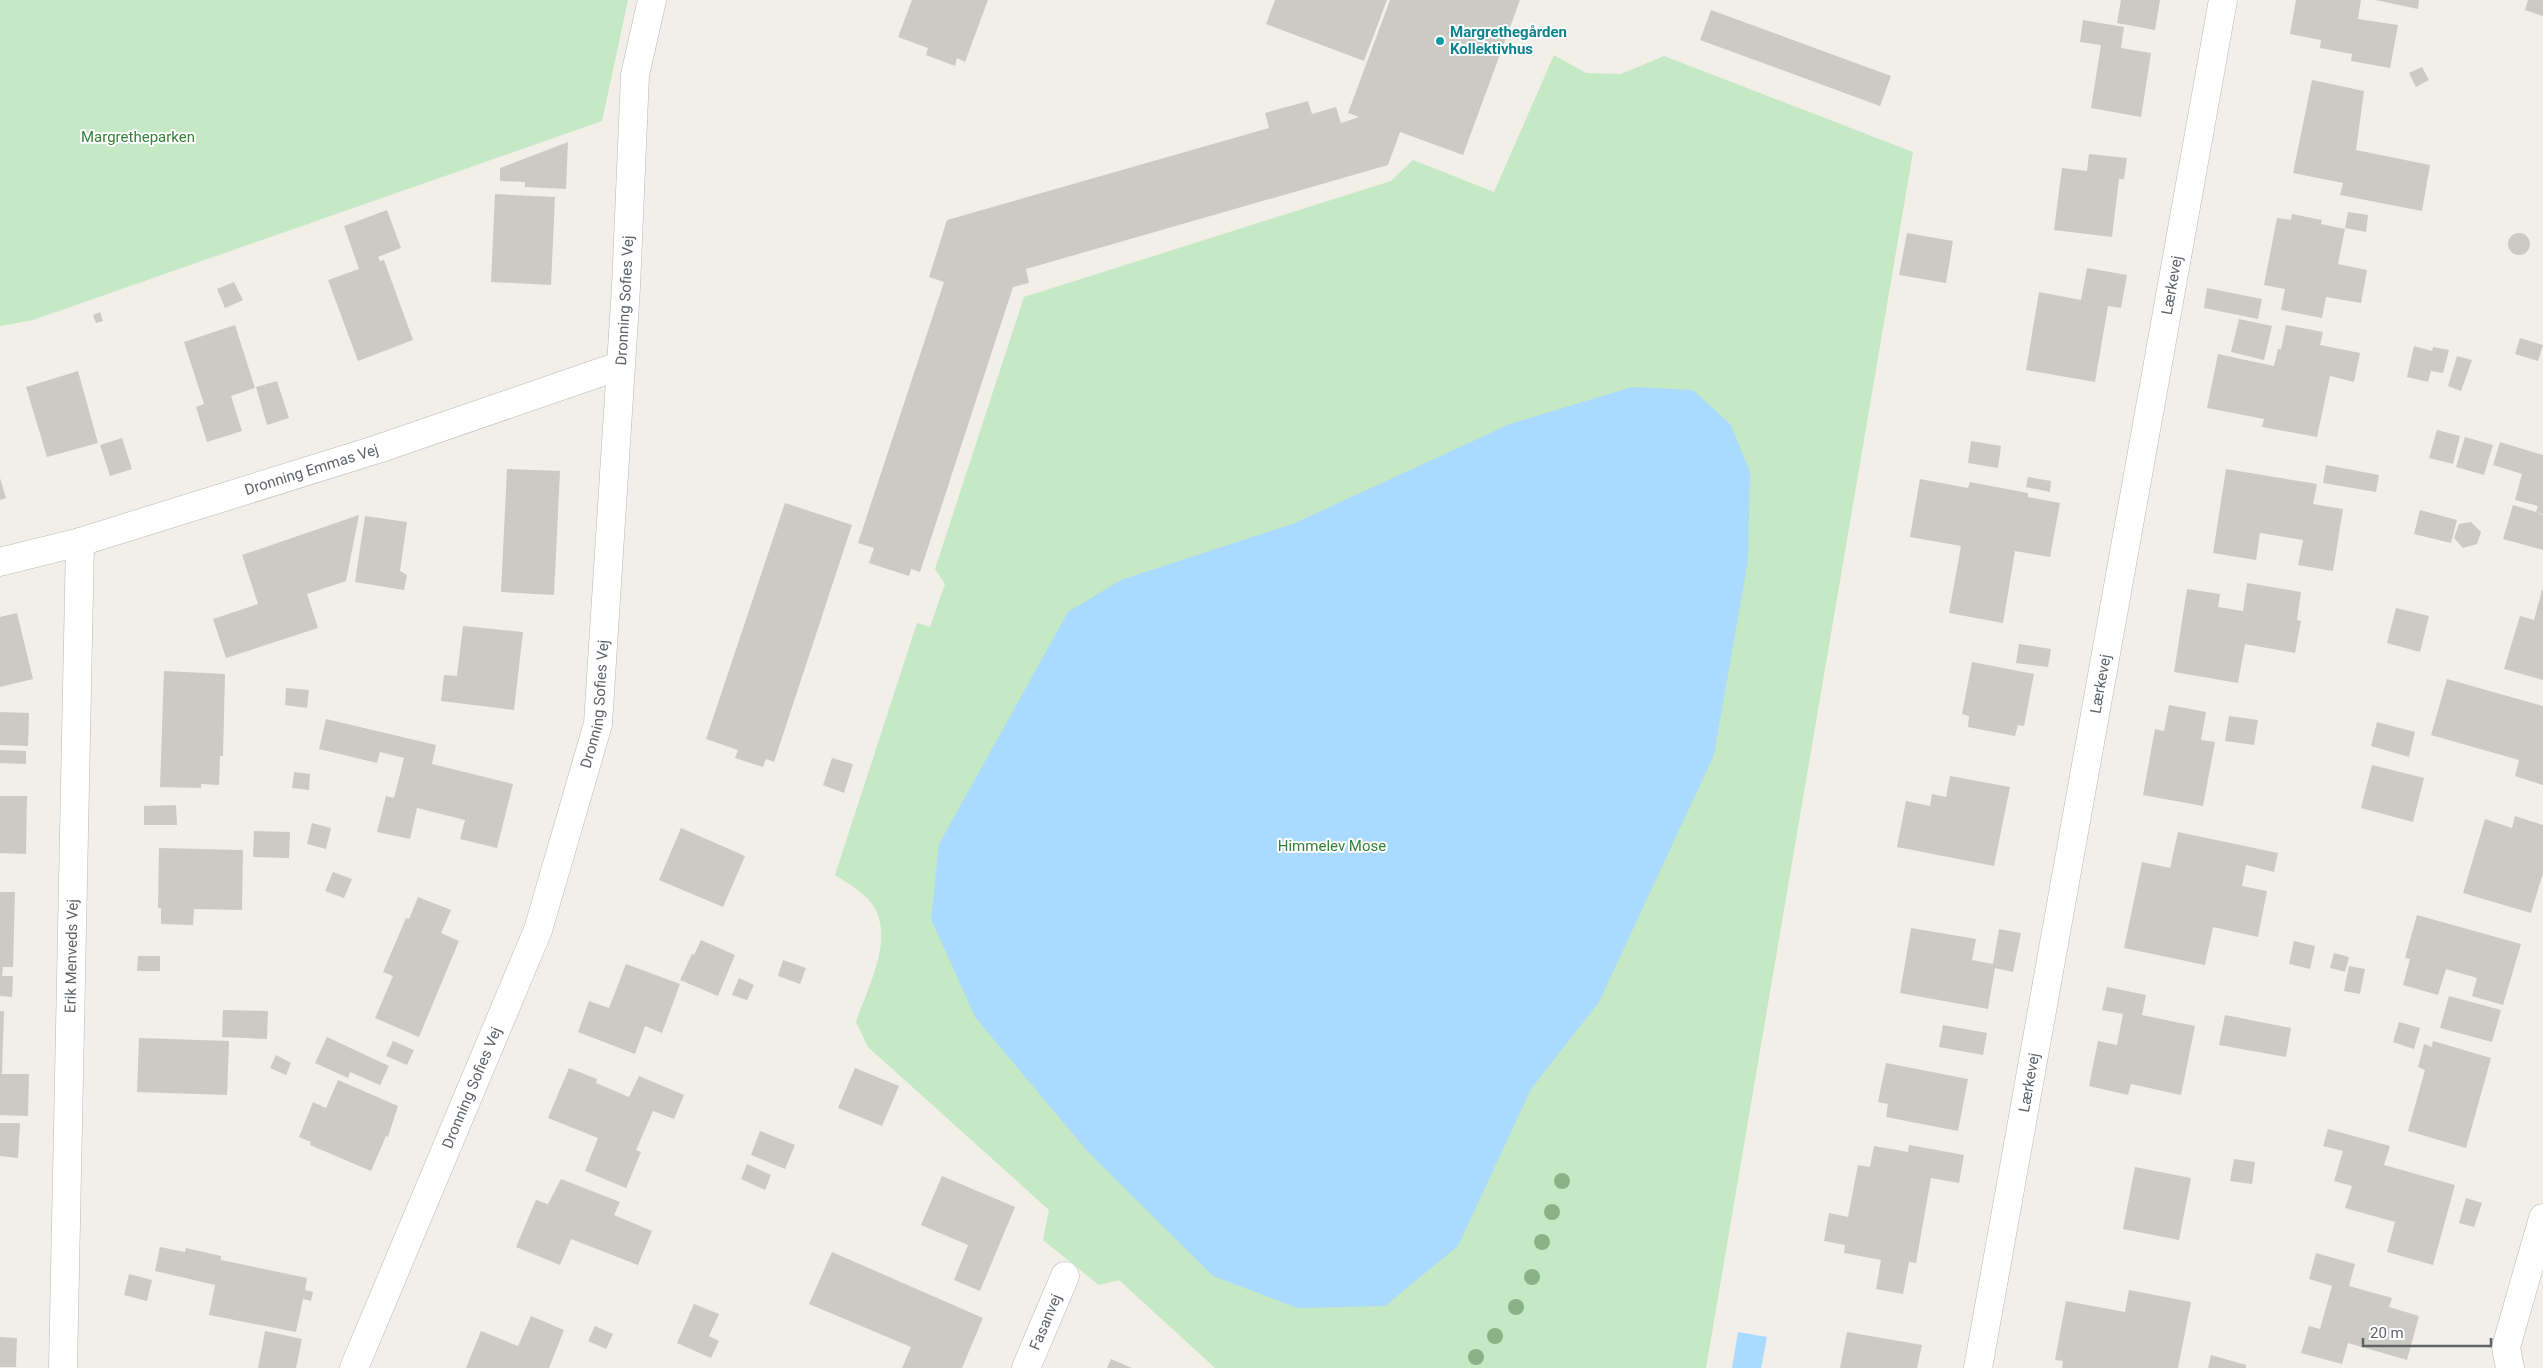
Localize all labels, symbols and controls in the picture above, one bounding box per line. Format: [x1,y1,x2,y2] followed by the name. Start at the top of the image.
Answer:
[1450,23,1567,58] place label: Margrethegården Kollektivhus
[1434,35,1446,47] marker: Margrethegården Kollektivhus
[81,128,195,146] park label: Margretheparken
[612,235,637,366] street label: Dronning Sofies Vej
[2158,254,2186,316] street label: Lærkevej
[242,440,381,499] street label: Dronning Emmas Vej
[577,639,612,770] street label: Dronning Sofies Vej
[2086,653,2115,715] street label: Lærkevej
[1278,837,1386,855] park label: Himmelev Mose
[61,899,82,1013] street label: Erik Menveds Vej
[438,1024,505,1151] street label: Dronning Sofies Vej
[2015,1051,2043,1114] street label: Lærkevej
[1026,1291,1065,1353] street label: Fasanvej
[2363,1316,2490,1348] scale bar
[2370,1324,2404,1342] text: 20 m

